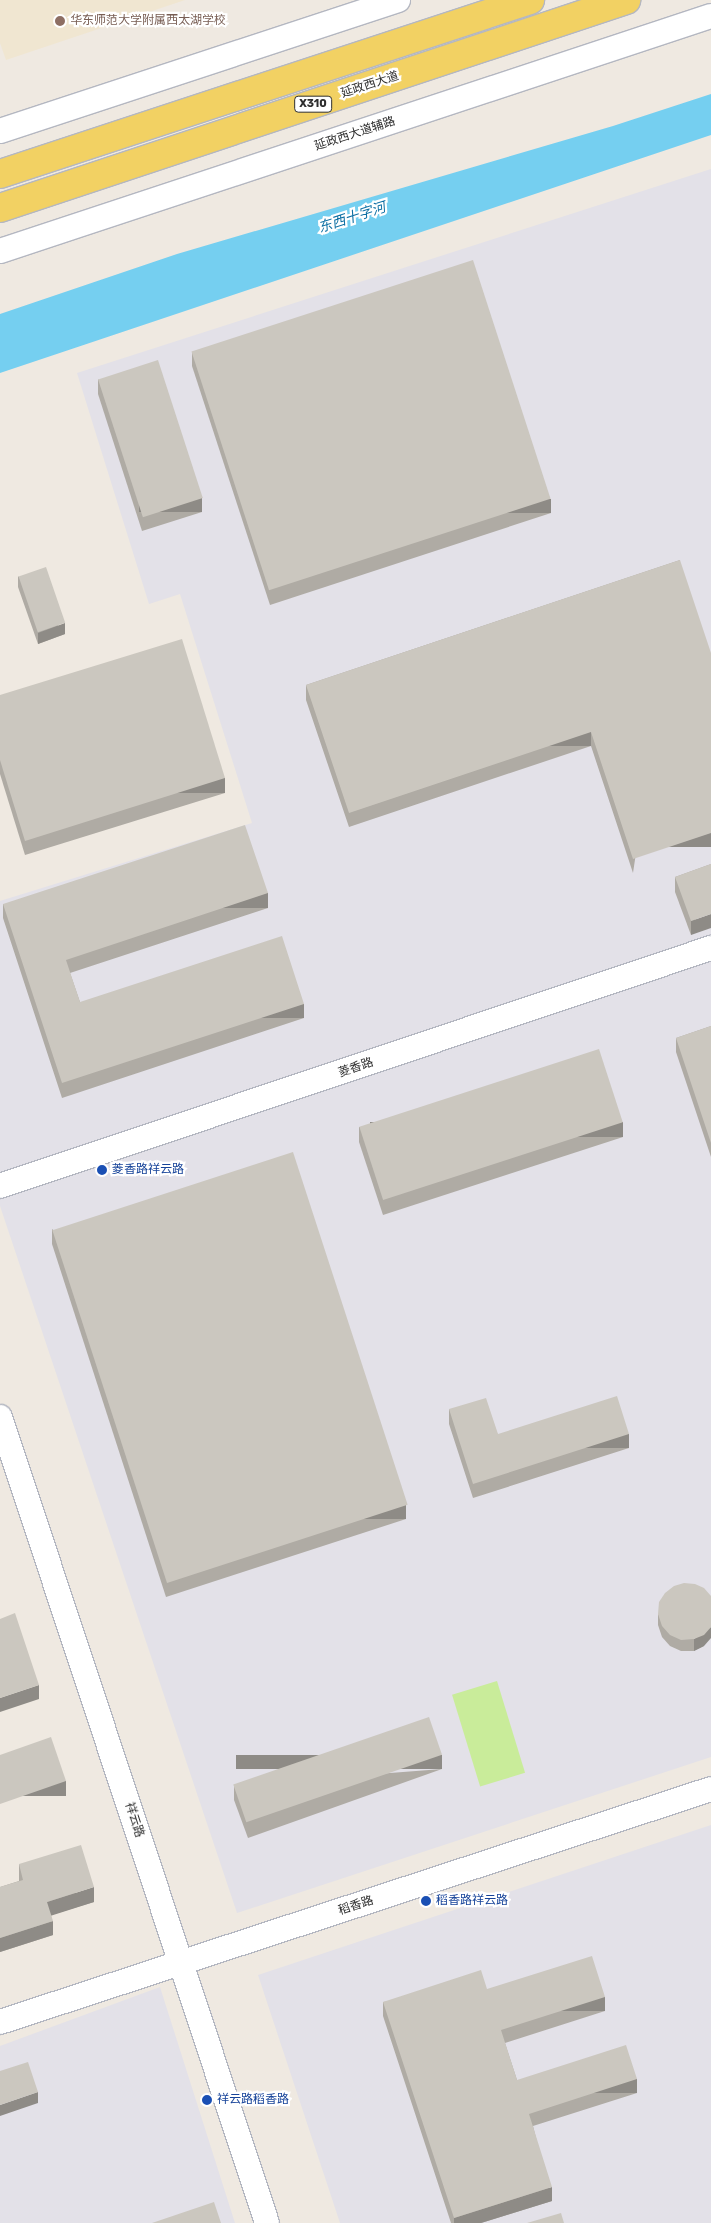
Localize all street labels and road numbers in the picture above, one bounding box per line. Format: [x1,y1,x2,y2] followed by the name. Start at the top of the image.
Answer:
[339,69,401,101] street label: 延政西大道
[293,96,333,112] road number: X310
[313,114,397,154] street label: 延政西大道辅路
[337,1055,375,1081] street label: 菱香路
[122,1801,146,1839] street label: 祥云路
[337,1894,375,1918] street label: 稻香路

